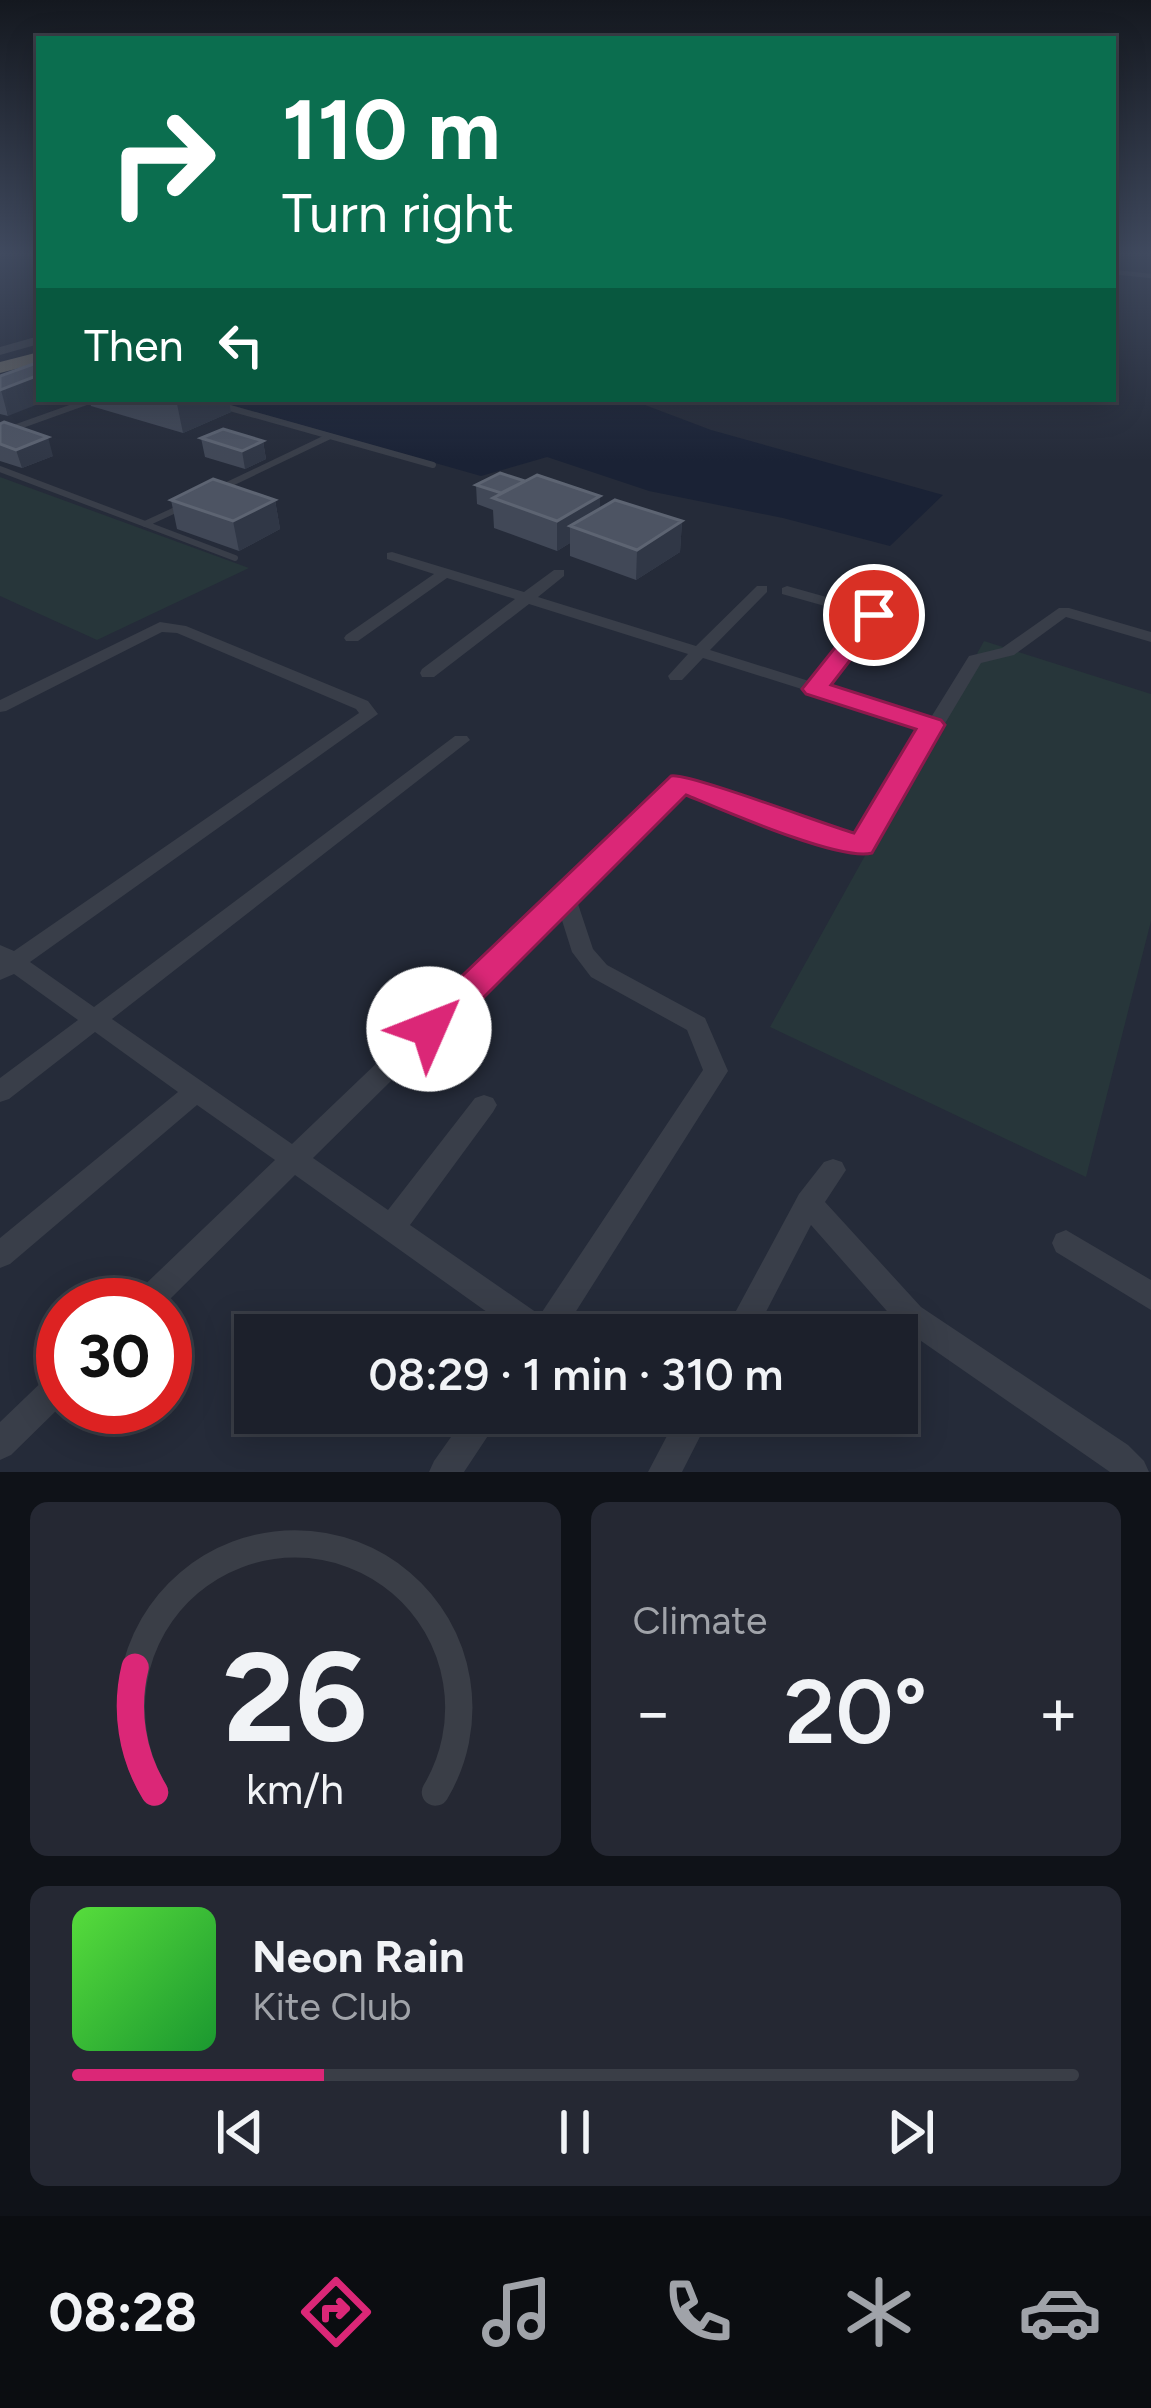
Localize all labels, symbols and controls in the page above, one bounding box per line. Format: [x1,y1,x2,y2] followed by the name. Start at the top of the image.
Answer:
[282,79,501,180] text: 110 m
[84,84,240,240] icon: right
[282,181,514,246] text: Turn right
[208,312,274,378] icon: left
[84,318,184,372] text: Then
[823,564,925,666] pin
[841,582,907,648] icon: arrive
[366,966,492,1092] position arrow
[36,1278,192,1434] speed limit sign: 30
[368,1347,784,1401] text: 08:29 · 1 min · 310 m
[633,1597,767,1644] text: Climate
[223,1622,368,1772] text: 26
[784,1657,927,1766] text: 20°
[633,1672,674,1752] text: −
[1038,1672,1079,1752] text: +
[246,1763,344,1815] text: km/h
[252,1929,465,1983] text: Neon Rain
[252,1983,412,2030] text: Kite Club
[207,2099,273,2165] icon: previous
[542,2099,608,2165] icon: pause
[878,2099,944,2165] icon: next
[294,2270,378,2354] icon: directions
[475,2270,559,2354] icon: music
[656,2270,740,2354] icon: phone
[837,2270,921,2354] icon: climate
[1018,2270,1102,2354] icon: car
[49,2280,197,2345] text: 08:28

